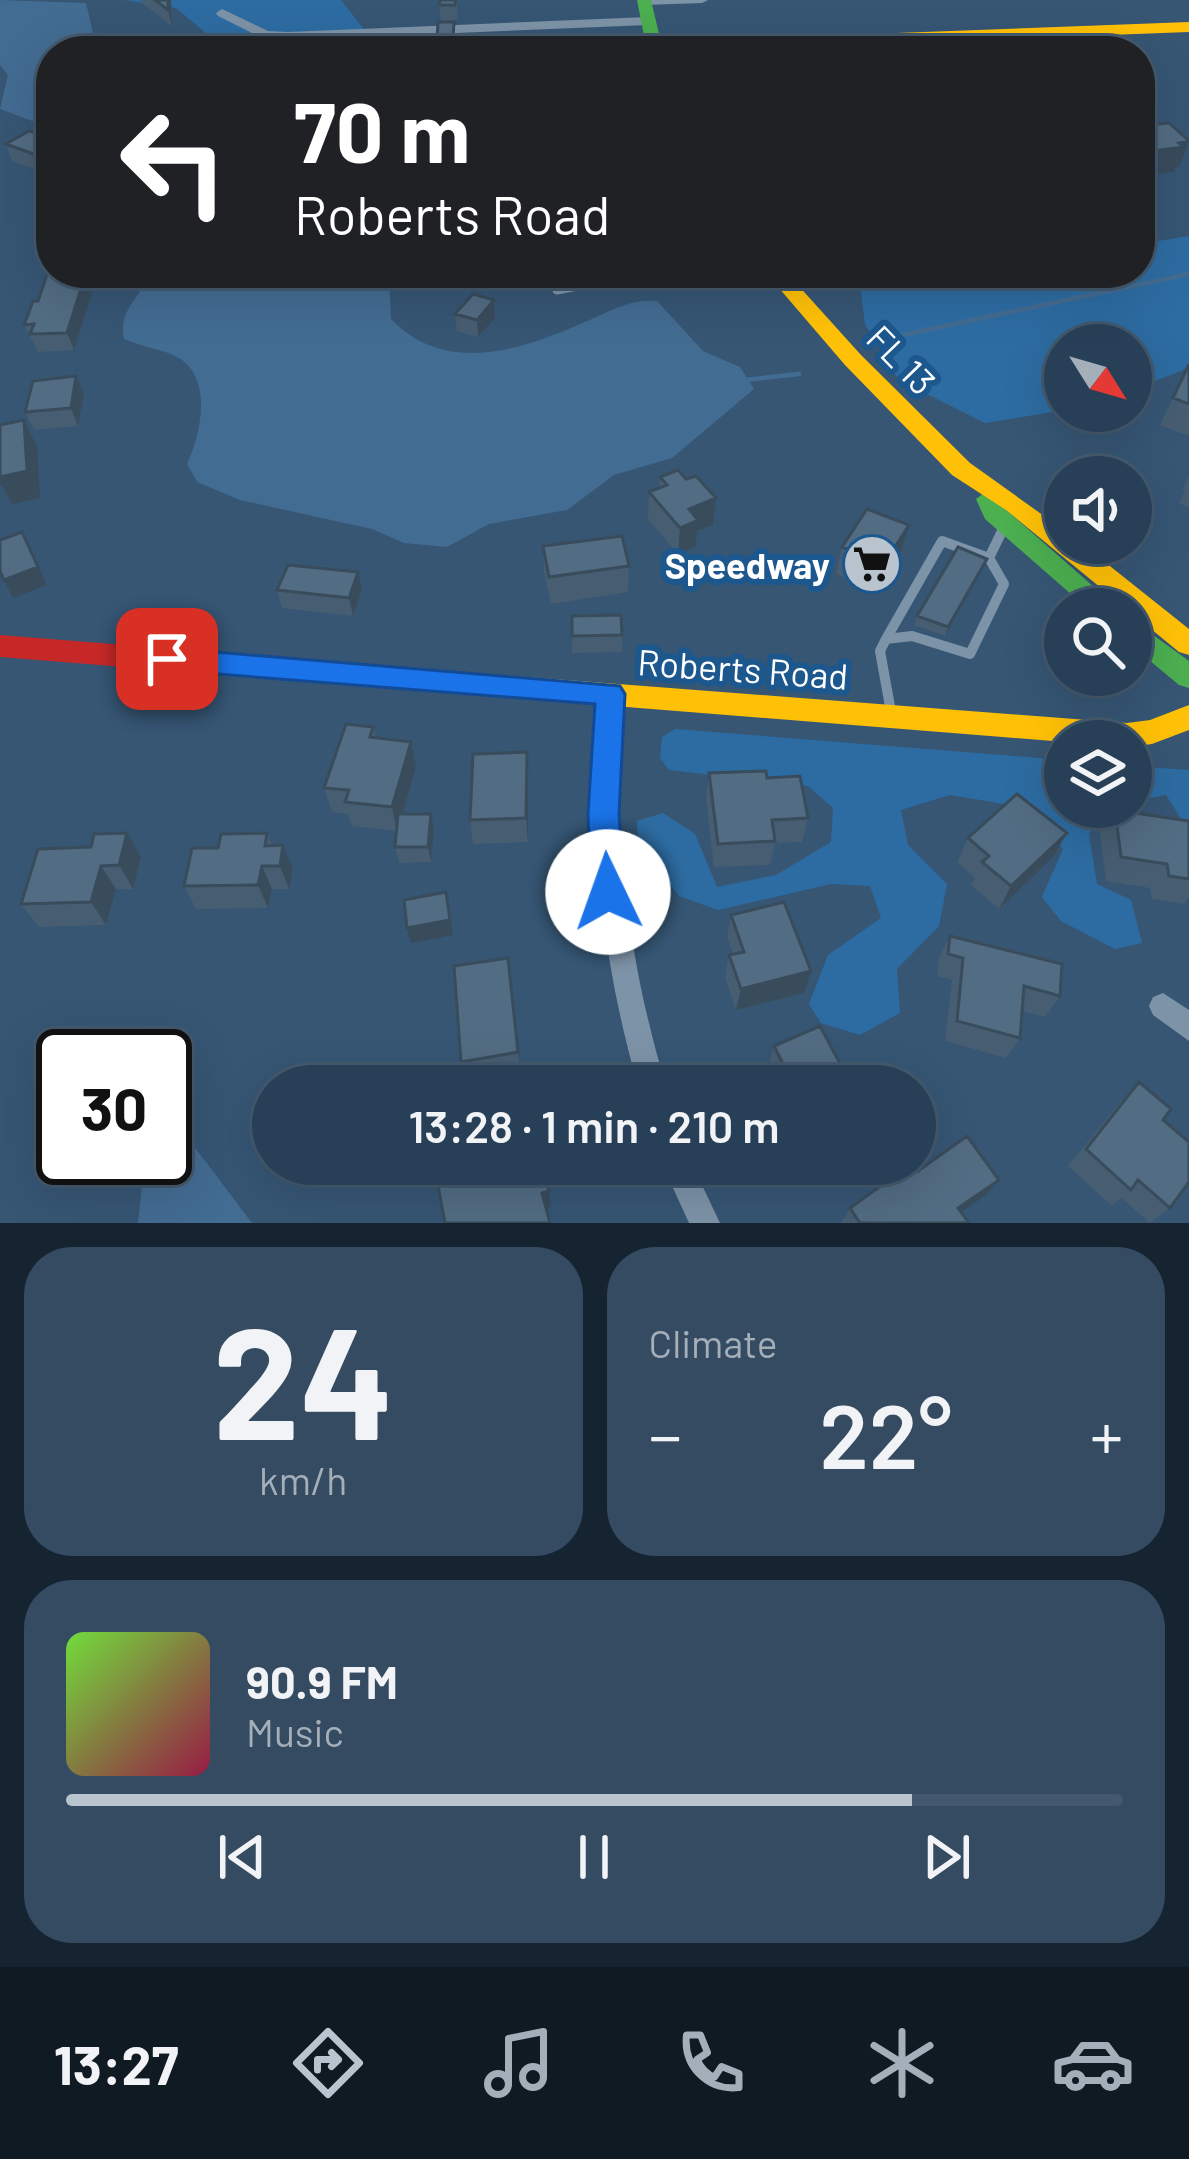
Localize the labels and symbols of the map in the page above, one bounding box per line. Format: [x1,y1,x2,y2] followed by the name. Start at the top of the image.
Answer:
[859,316,945,402] street label: FL 13
[1044,324,1152,432] north arrow
[841,533,903,595] supermarket icon: Speedway
[665,543,830,586] place label: Speedway
[116,608,218,710] pin
[636,639,850,697] street label: Roberts Road
[545,829,671,955] position arrow
[36,1029,192,1185] speed limit sign: 30

